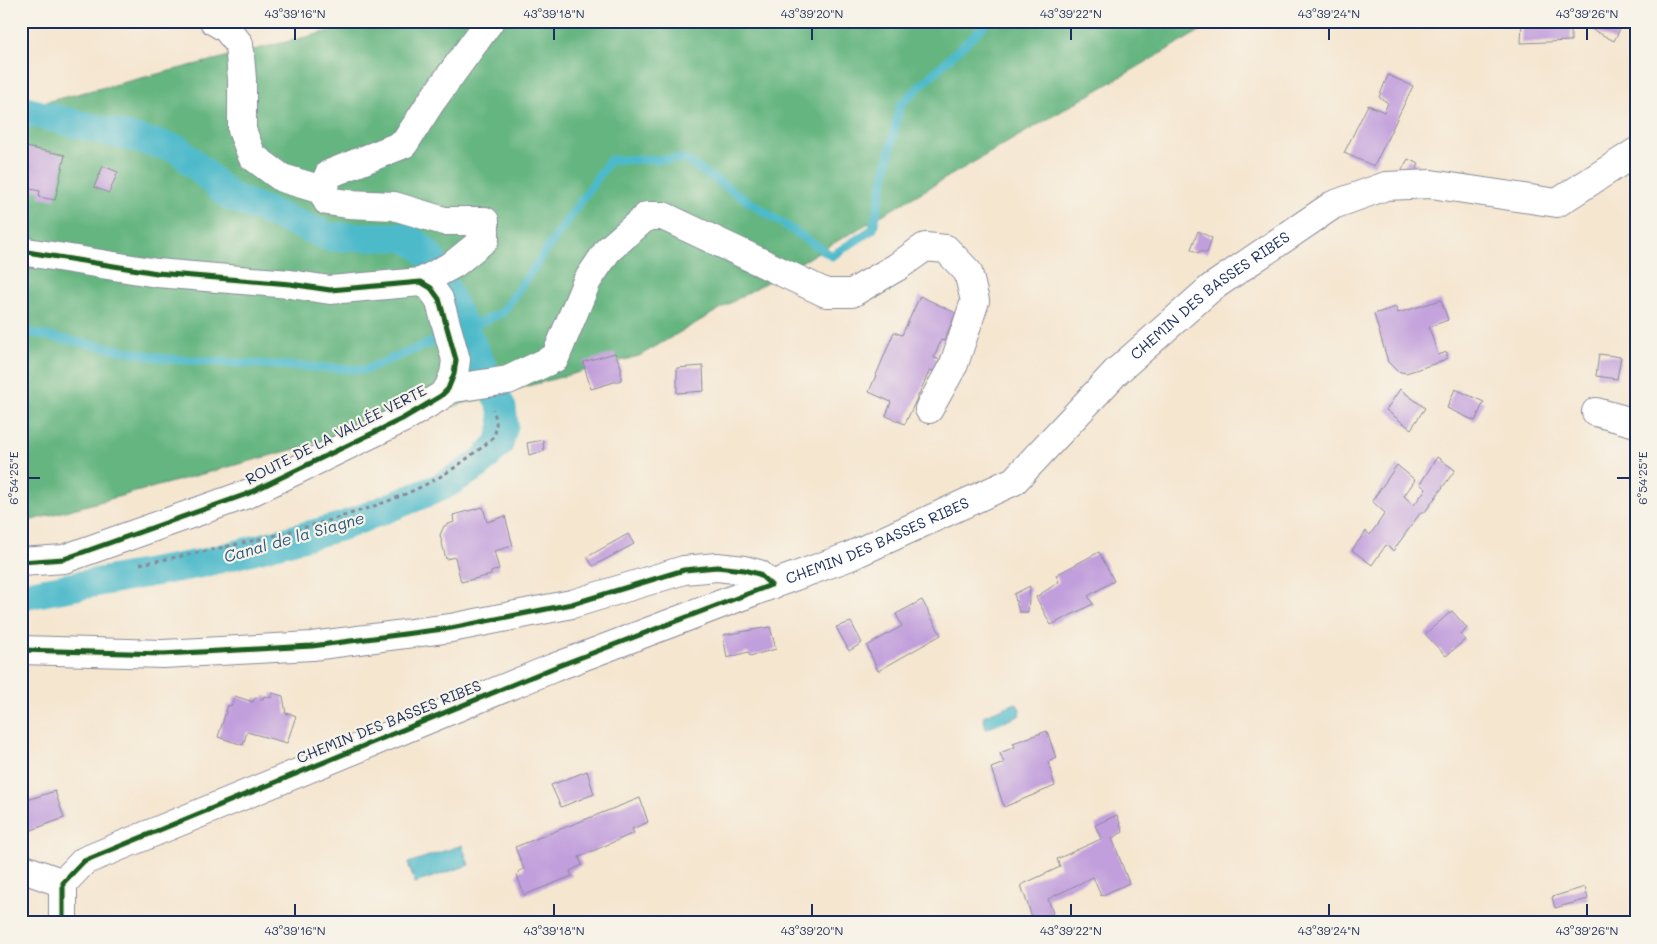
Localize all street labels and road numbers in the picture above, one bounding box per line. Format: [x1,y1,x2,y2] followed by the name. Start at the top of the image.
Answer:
[1126,226,1293,364] street label: CHEMIN DES BASSES RIBES
[242,380,430,489] street label: ROUTE DE LA VALLÉE VERTE
[783,492,972,588] street label: CHEMIN DES BASSES RIBES
[293,675,484,767] street label: CHEMIN DES BASSES RIBES

